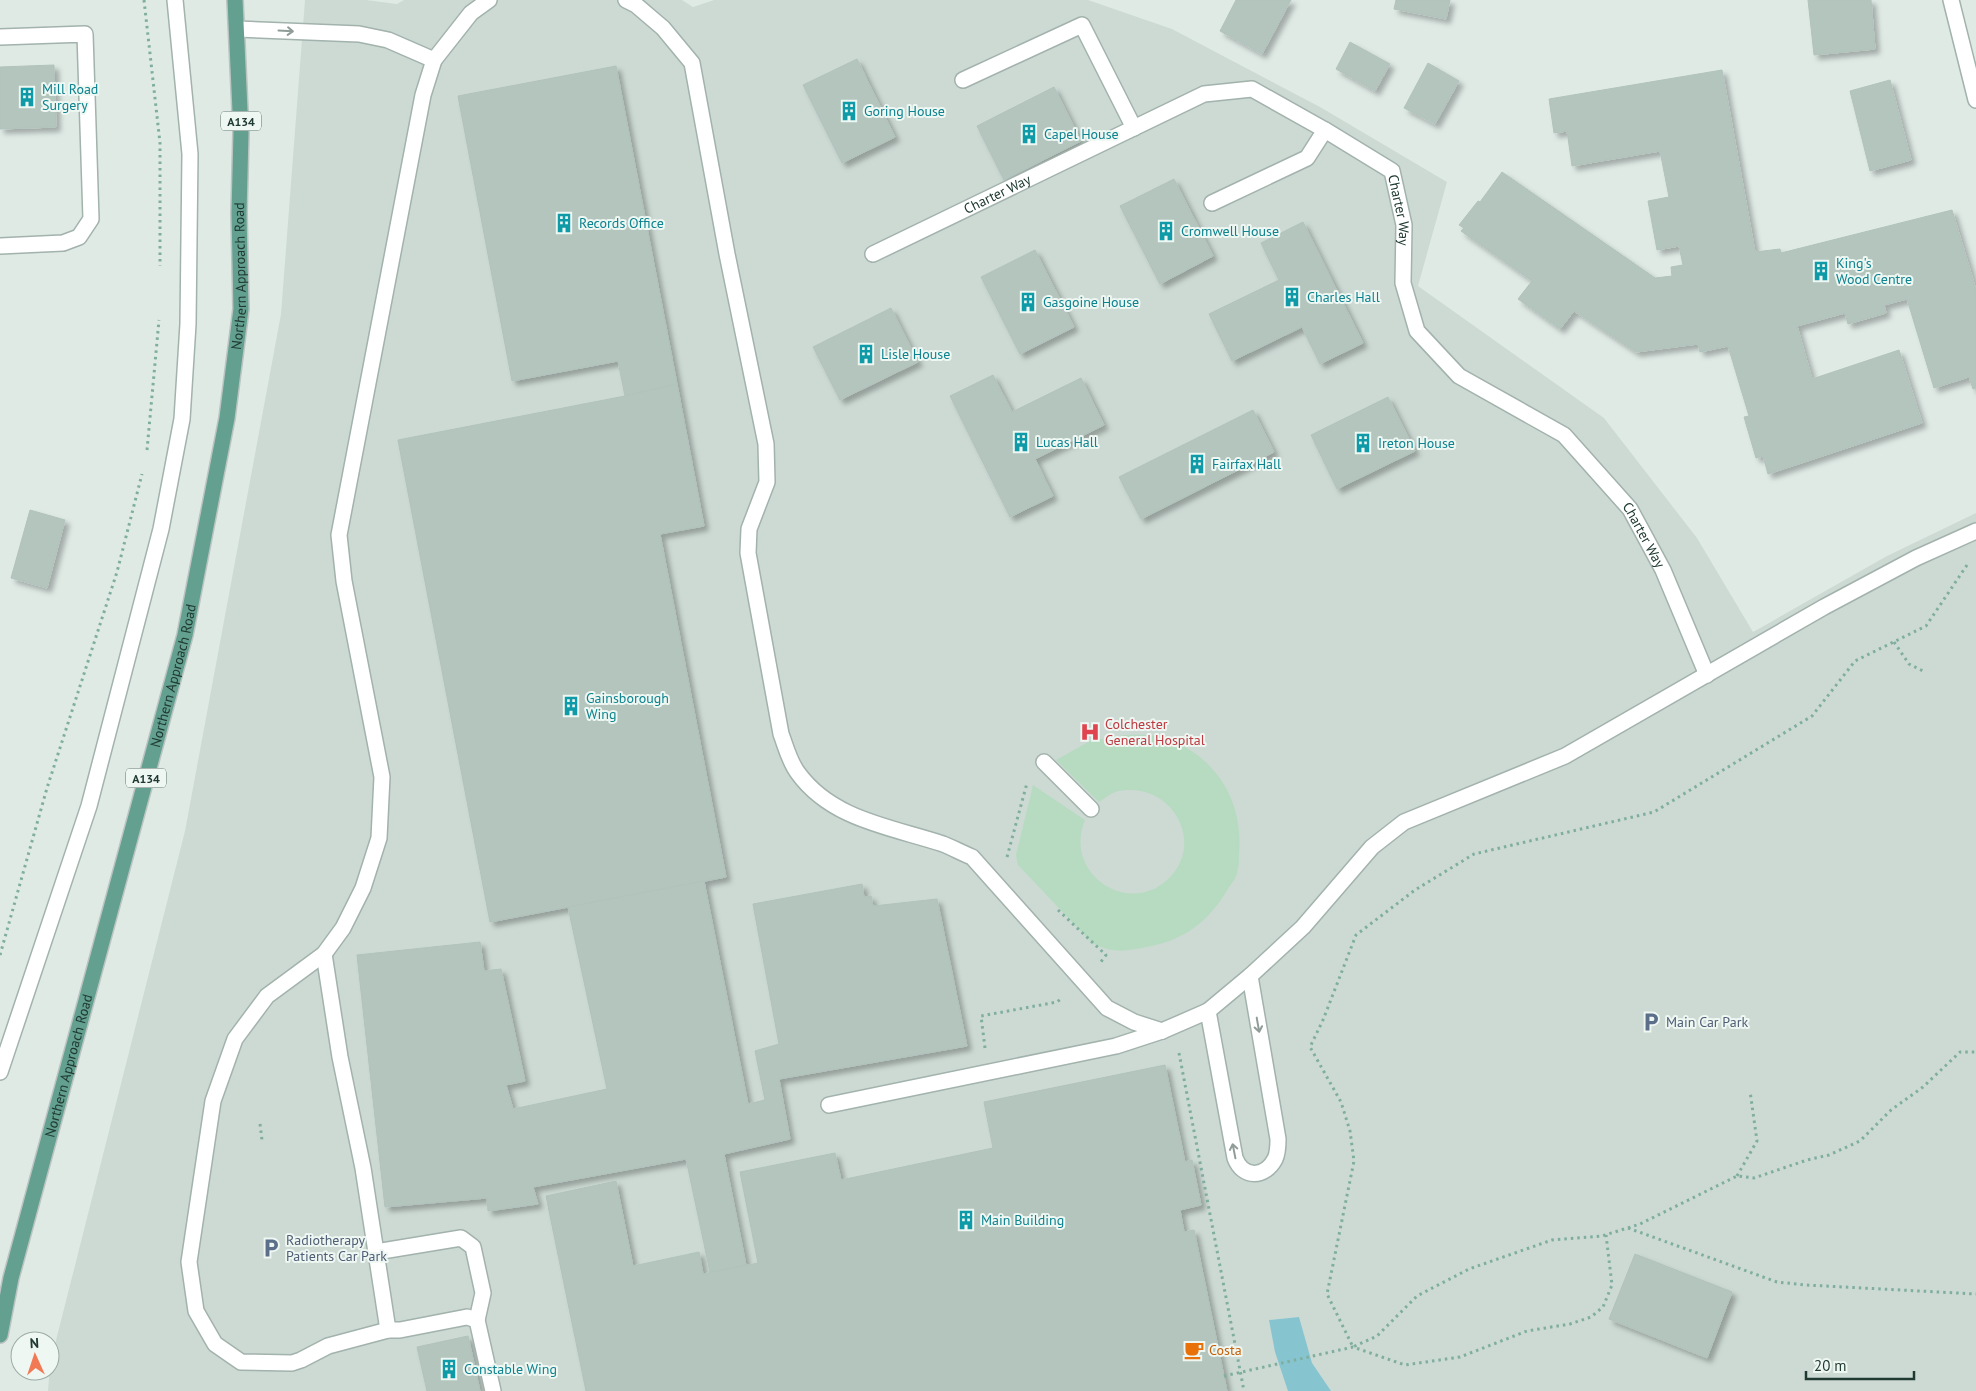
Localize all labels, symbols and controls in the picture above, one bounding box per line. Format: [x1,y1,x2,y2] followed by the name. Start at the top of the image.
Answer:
[277,26,293,36] one-way arrow
[42,80,98,114] place label: Mill Road Surgery
[16,86,38,108] building icon: Mill Road Surgery
[838,100,860,122] building icon: Goring House
[864,102,945,120] place label: Goring House
[221,112,261,130] road number: A134
[1018,123,1040,145] building icon: Capel House
[1044,125,1119,143] place label: Capel House
[961,170,1034,218] street label: Charter Way
[1384,173,1413,246] street label: Charter Way
[227,202,250,351] street label: Northern Approach Road
[553,212,575,234] building icon: Records Office
[579,214,664,232] place label: Records Office
[1155,220,1177,242] building icon: Cromwell House
[1181,222,1279,240] place label: Cromwell House
[1836,254,1912,288] place label: King's Wood Centre
[1810,260,1832,282] building icon: King's Wood Centre
[1281,286,1303,308] building icon: Charles Hall
[1307,288,1380,306] place label: Charles Hall
[1017,291,1039,313] building icon: Gasgoine House
[1043,293,1139,311] place label: Gasgoine House
[855,343,877,365] building icon: Lisle House
[881,345,950,363] place label: Lisle House
[1010,431,1032,453] building icon: Lucas Hall
[1352,432,1374,454] building icon: Ireton House
[1036,433,1098,451] place label: Lucas Hall
[1378,434,1455,452] place label: Ireton House
[1186,453,1208,475] building icon: Fairfax Hall
[1212,455,1281,473] place label: Fairfax Hall
[1619,498,1669,571] street label: Charter Way
[146,602,200,749] street label: Northern Approach Road
[586,689,669,723] place label: Gainsborough Wing
[560,695,582,717] building icon: Gainsborough Wing
[1105,715,1205,749] place label: Colchester General Hospital
[1079,721,1101,743] hospital icon: Colchester General Hospital
[126,768,166,788] road number: A134
[41,992,96,1139] street label: Northern Approach Road
[1640,1011,1662,1033] parking icon: Main Car Park
[1666,1013,1748,1031] place label: Main Car Park
[1254,1016,1264,1032] one-way arrow
[1228,1144,1238,1160] one-way arrow
[955,1209,977,1231] building icon: Main Building
[981,1211,1064,1229] place label: Main Building
[286,1231,387,1265] place label: Radiotherapy Patients Car Park
[260,1237,282,1259] parking icon: Radiotherapy Patients Car Park
[10,1331,60,1381] north arrow
[29,1334,39,1352] text: N
[1183,1339,1205,1361] cafe icon: Costa
[1209,1341,1242,1359] place label: Costa
[1806,1348,1914,1380] scale bar
[1814,1356,1847,1375] text: 20 m
[438,1358,460,1380] building icon: Constable Wing
[464,1360,557,1378] place label: Constable Wing

